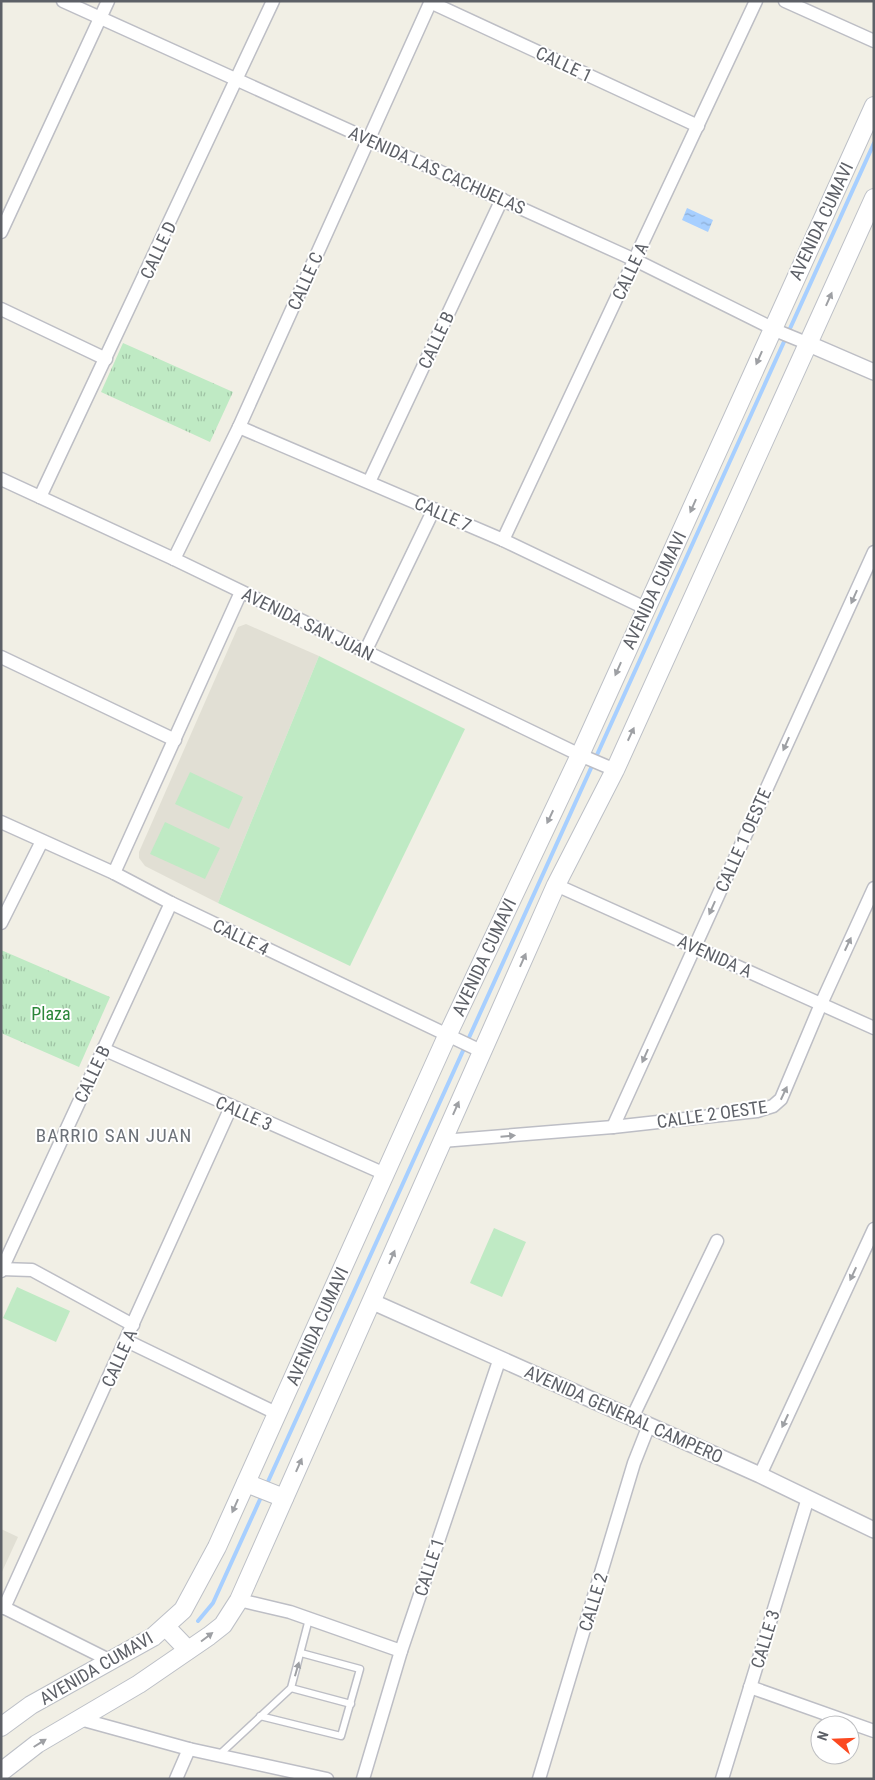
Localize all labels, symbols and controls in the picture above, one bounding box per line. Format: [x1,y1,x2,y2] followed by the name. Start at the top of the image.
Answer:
[533,42,595,86] street label: CALLE 1
[346,122,528,218] street label: AVENIDA LAS CACHUELAS
[785,159,857,283] street label: AVENIDA CUMAVI
[136,218,180,282] street label: CALLE D
[608,238,653,303] street label: CALLE A
[283,249,327,313] street label: CALLE C
[825,292,833,306] one-way arrow
[414,308,458,372] street label: CALLE B
[755,351,763,365] one-way arrow
[411,492,475,536] street label: CALLE 7
[688,499,696,513] one-way arrow
[618,528,690,652] street label: AVENIDA CUMAVI
[239,583,377,665] street label: AVENIDA SAN JUAN
[849,590,857,604] one-way arrow
[613,662,621,676] one-way arrow
[627,727,635,742] one-way arrow
[782,737,791,752] one-way arrow
[711,785,775,895] street label: CALLE 1 OESTE
[546,810,554,824] one-way arrow
[448,895,520,1019] street label: AVENIDA CUMAVI
[707,901,715,915] one-way arrow
[210,914,273,960] street label: CALLE 4
[675,930,756,982] street label: AVENIDA A
[845,937,853,951] one-way arrow
[519,953,527,967] one-way arrow
[31,1003,71,1024] park label: Plaza
[70,1042,114,1106] street label: CALLE B
[641,1049,649,1063] one-way arrow
[780,1086,788,1100] one-way arrow
[212,1091,276,1135] street label: CALLE 3
[655,1096,769,1132] street label: CALLE 2 OESTE
[453,1101,461,1115] one-way arrow
[36,1124,192,1147] district label: BARRIO SAN JUAN
[500,1131,516,1139] one-way arrow
[388,1250,396,1264] one-way arrow
[282,1264,352,1388] street label: AVENIDA CUMAVI
[849,1267,857,1281] one-way arrow
[97,1325,141,1390] street label: CALLE A
[522,1361,726,1467] street label: AVENIDA GENERAL CAMPERO
[781,1414,789,1428] one-way arrow
[295,1458,303,1472] one-way arrow
[231,1499,239,1513] one-way arrow
[410,1535,448,1599] street label: CALLE 1
[574,1570,612,1634] street label: CALLE 2
[746,1607,784,1671] street label: CALLE 3
[36,1627,156,1709] street label: AVENIDA CUMAVI
[200,1632,213,1643] one-way arrow
[293,1661,301,1676] one-way arrow
[810,1715,860,1765] north arrow
[814,1729,832,1742] text: N
[33,1738,47,1748] one-way arrow

